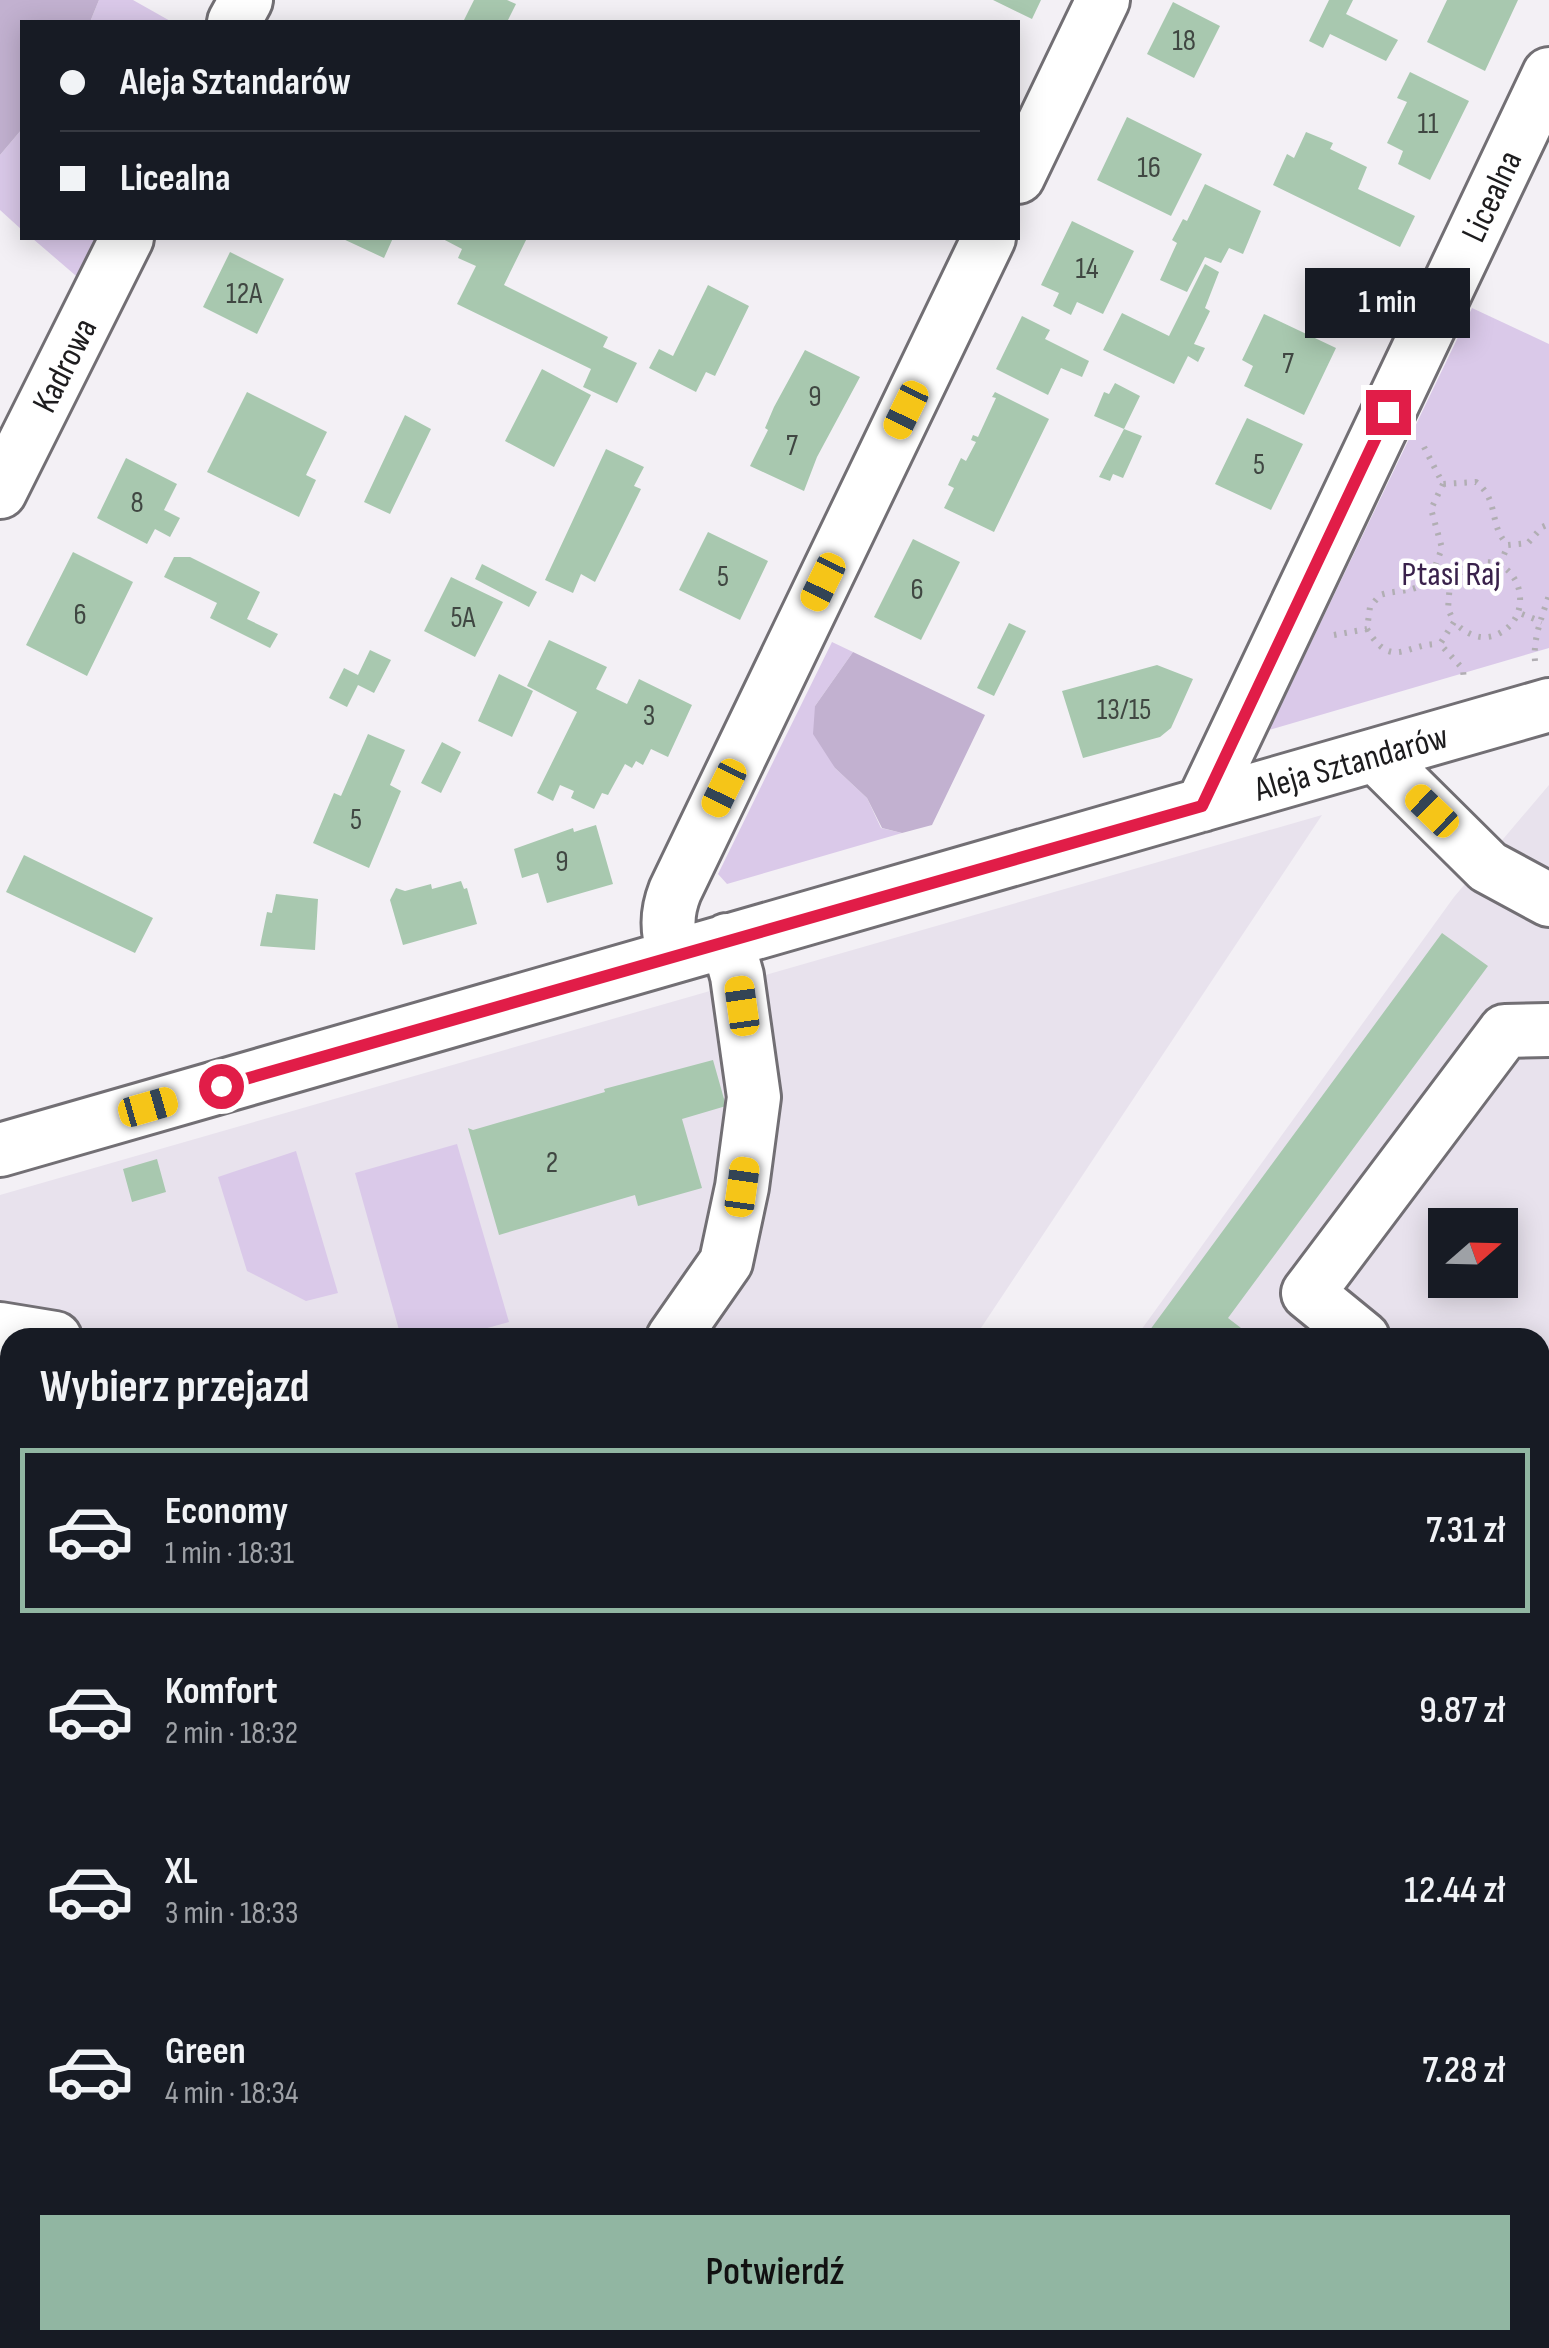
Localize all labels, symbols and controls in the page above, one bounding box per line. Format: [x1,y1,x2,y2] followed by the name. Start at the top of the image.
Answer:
[1172,23,1196,59] house number: 18
[120,60,351,105] text: Aleja Sztandarów
[1418,106,1439,142] house number: 11
[1453,144,1532,249] street label: Licealna
[1137,150,1161,186] house number: 16
[120,156,231,201] text: Licealna
[1075,251,1099,287] house number: 14
[1306,267,1470,337] callout: 1 min
[226,276,262,312] house number: 12A
[1358,283,1417,322] text: 1 min
[23,311,107,420] street label: Kadrowa
[1282,346,1294,382] house number: 7
[879,376,933,444] car
[808,379,822,415] house number: 9
[1366,390,1411,435] route end
[786,428,798,464] house number: 7
[1253,447,1265,483] house number: 5
[130,485,144,521] house number: 8
[796,548,850,616] car
[1401,553,1501,596] park label: Ptasi Raj
[717,559,729,595] house number: 5
[910,572,924,608] house number: 6
[73,597,87,633] house number: 6
[451,600,476,636] house number: 5A
[1097,692,1151,728] house number: 13/15
[643,698,655,734] house number: 3
[1249,715,1453,812] street label: Aleja Sztandarów
[697,754,751,822] car
[1400,779,1464,843] car
[350,802,362,838] house number: 5
[555,844,569,880] house number: 9
[723,974,761,1038] car
[199,1064,244,1109] route start
[115,1084,181,1130] car
[546,1145,558,1181] house number: 2
[723,1155,761,1219] car
[1428,1208,1518,1298] north arrow
[1428,1208,1518,1298] map controls
[40,1360,309,1415] text: Wybierz przejazd
[45,1486,135,1576] icon: car
[165,1489,288,1534] text: Economy
[1426,1508,1505,1553] text: 7.31 zł
[165,1534,294,1573] text: 1 min · 18:31
[45,1666,135,1756] icon: car
[165,1669,277,1714] text: Komfort
[1419,1688,1505,1733] text: 9.87 zł
[165,1714,298,1753] text: 2 min · 18:32
[45,1846,135,1936] icon: car
[165,1849,198,1894] text: XL
[1404,1868,1505,1913] text: 12.44 zł
[165,1894,298,1933] text: 3 min · 18:33
[45,2026,135,2116] icon: car
[165,2029,246,2074] text: Green
[1422,2048,1505,2093] text: 7.28 zł
[165,2074,298,2113] text: 4 min · 18:34
[40,2215,1510,2330] button: Potwierdź

